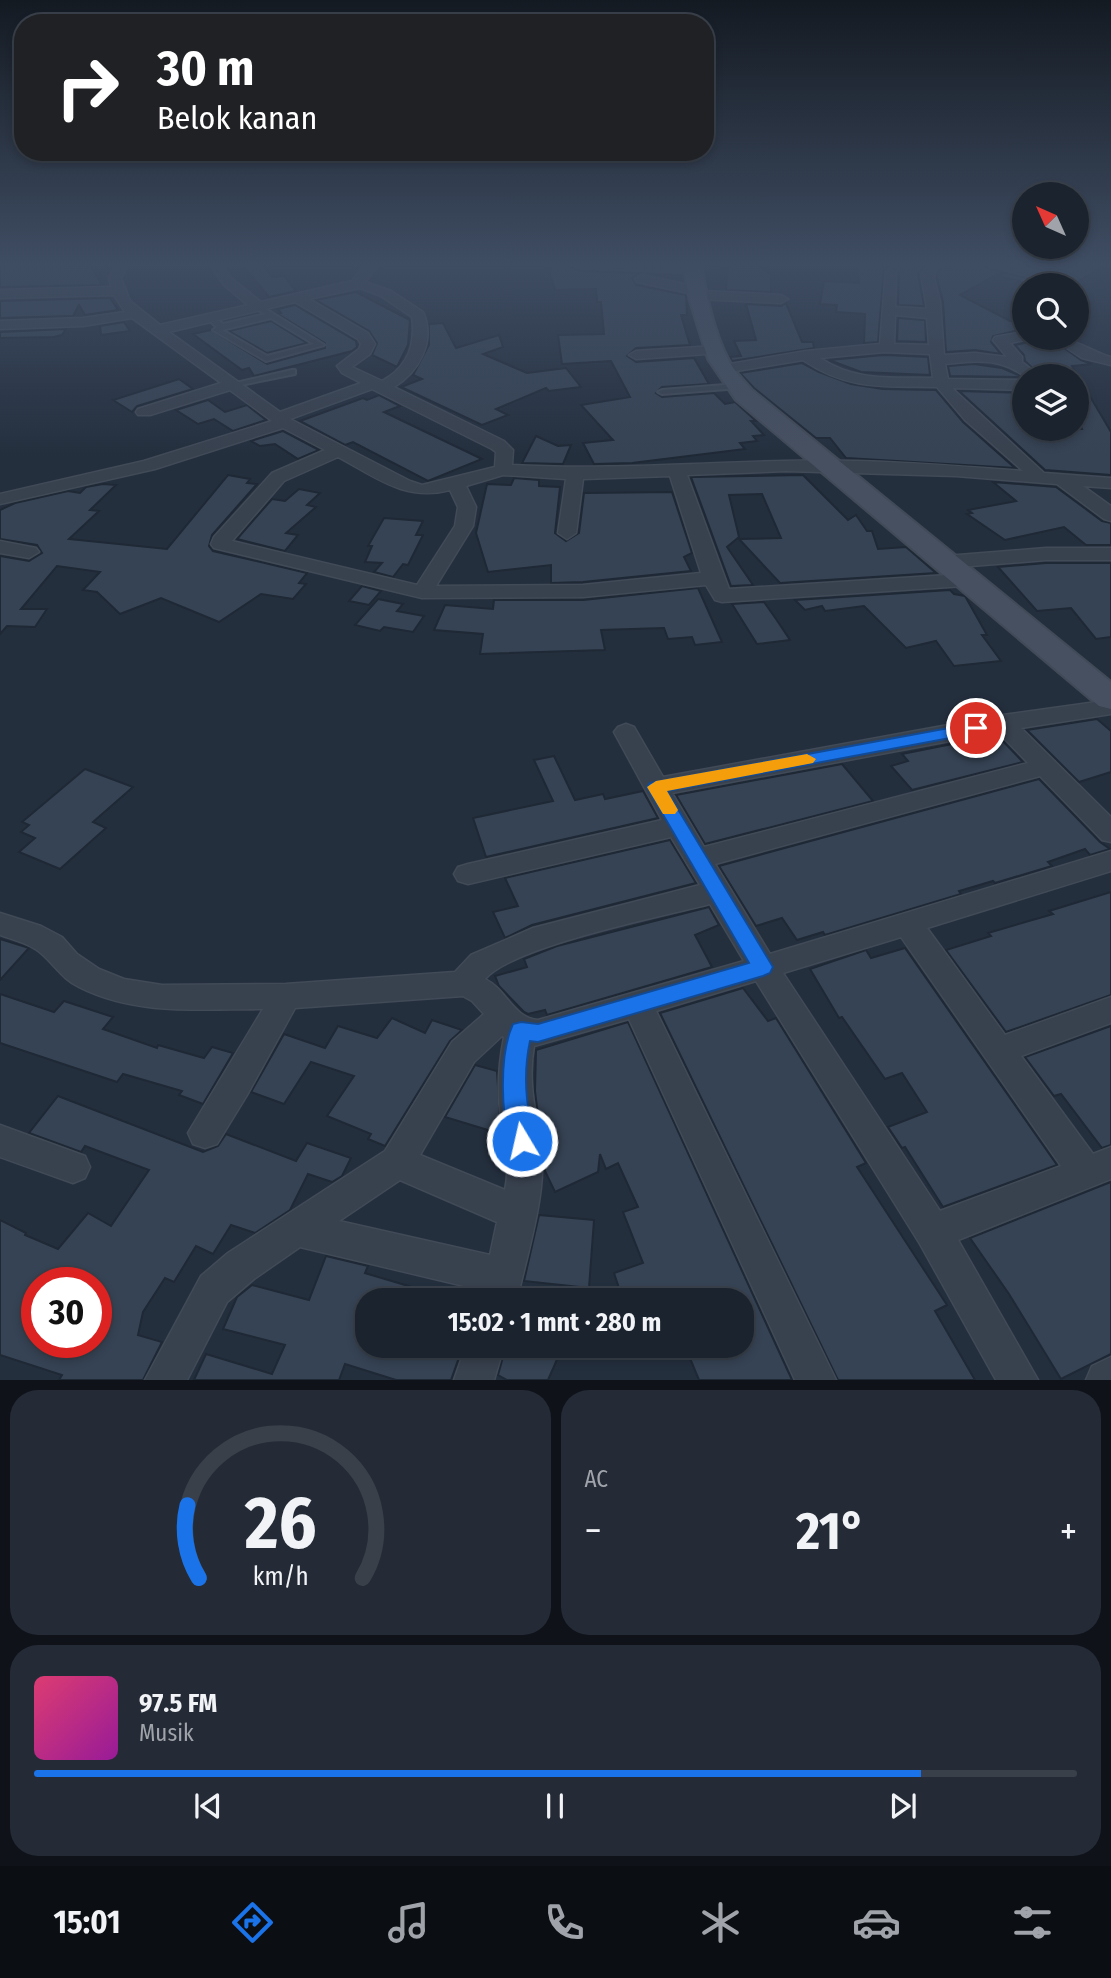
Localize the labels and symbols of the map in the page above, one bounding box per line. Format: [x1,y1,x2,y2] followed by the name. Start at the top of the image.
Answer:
[1012,182,1088,259] north arrow
[946,698,1006,758] pin
[485,1104,559,1178] position arrow
[21,1267,112,1358] speed limit sign: 30

